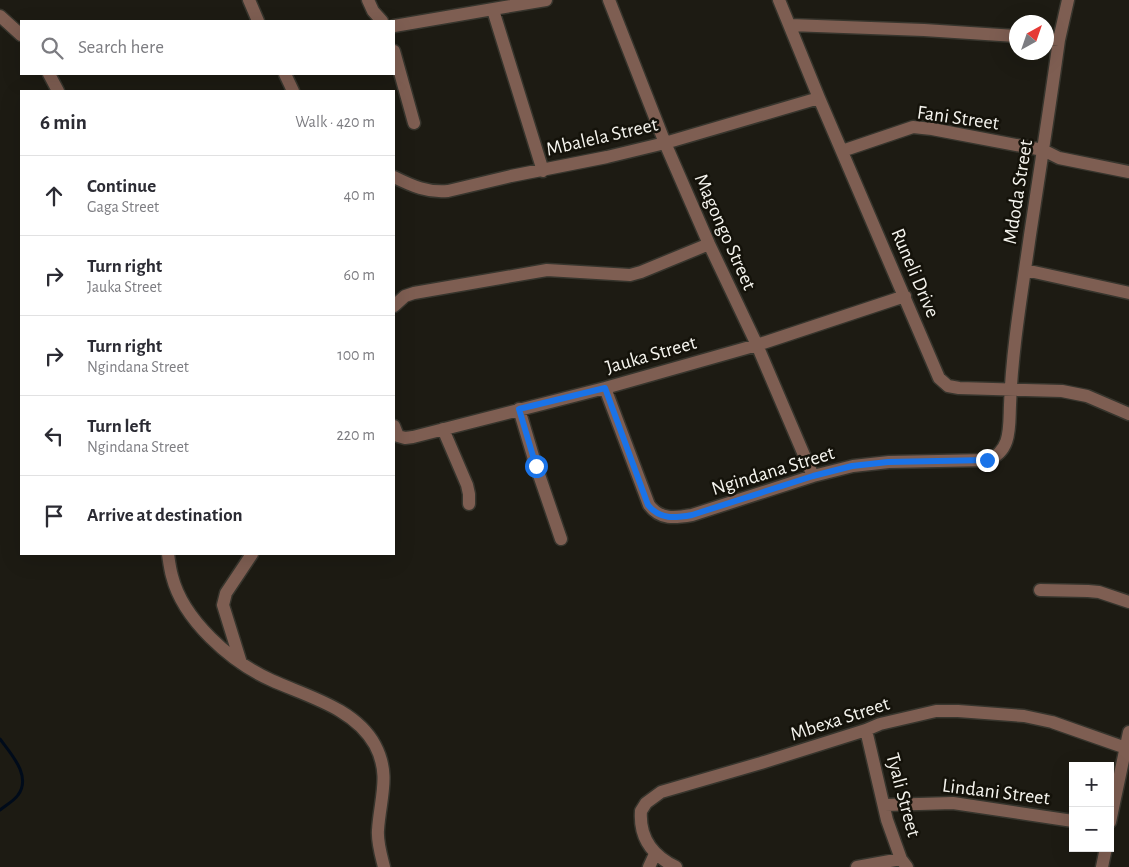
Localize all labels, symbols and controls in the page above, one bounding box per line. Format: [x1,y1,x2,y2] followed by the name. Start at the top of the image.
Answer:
[1009,15,1054,60] north arrow
[20,20,395,75] search box
[38,34,66,62] icon: search
[78,38,164,57] text: Search here
[916,102,1001,134] street label: Fani Street
[40,112,87,133] text: 6 min
[295,114,375,130] text: Walk · 420 m
[544,114,660,160] street label: Mbalela Street
[1000,138,1036,246] street label: Mdoda Street
[691,171,760,293] street label: Magongo Street
[87,177,156,196] text: Continue
[40,182,68,210] icon: ahead
[343,187,375,203] text: 40 m
[87,199,159,215] text: Gaga Street
[887,225,943,321] street label: Runeli Drive
[87,257,162,276] text: Turn right
[40,262,68,290] icon: right
[344,267,375,283] text: 60 m
[87,279,162,295] text: Jauka Street
[603,332,699,378] street label: Jauka Street
[87,337,162,356] text: Turn right
[40,342,68,370] icon: right
[337,347,375,363] text: 100 m
[87,359,189,375] text: Ngindana Street
[87,417,151,436] text: Turn left
[40,422,68,450] icon: left
[337,427,375,443] text: 220 m
[87,439,189,455] text: Ngindana Street
[709,443,837,499] street label: Ngindana Street
[976,449,999,472] route end
[525,455,548,478] route start
[40,502,68,530] icon: arrive
[87,506,243,525] text: Arrive at destination
[788,693,893,744] street label: Mbexa Street
[882,751,924,840] street label: Tyali Street
[1069,762,1114,852] map controls
[1069,762,1114,807] button: +
[941,775,1052,809] street label: Lindani Street
[1069,807,1114,852] button: −

